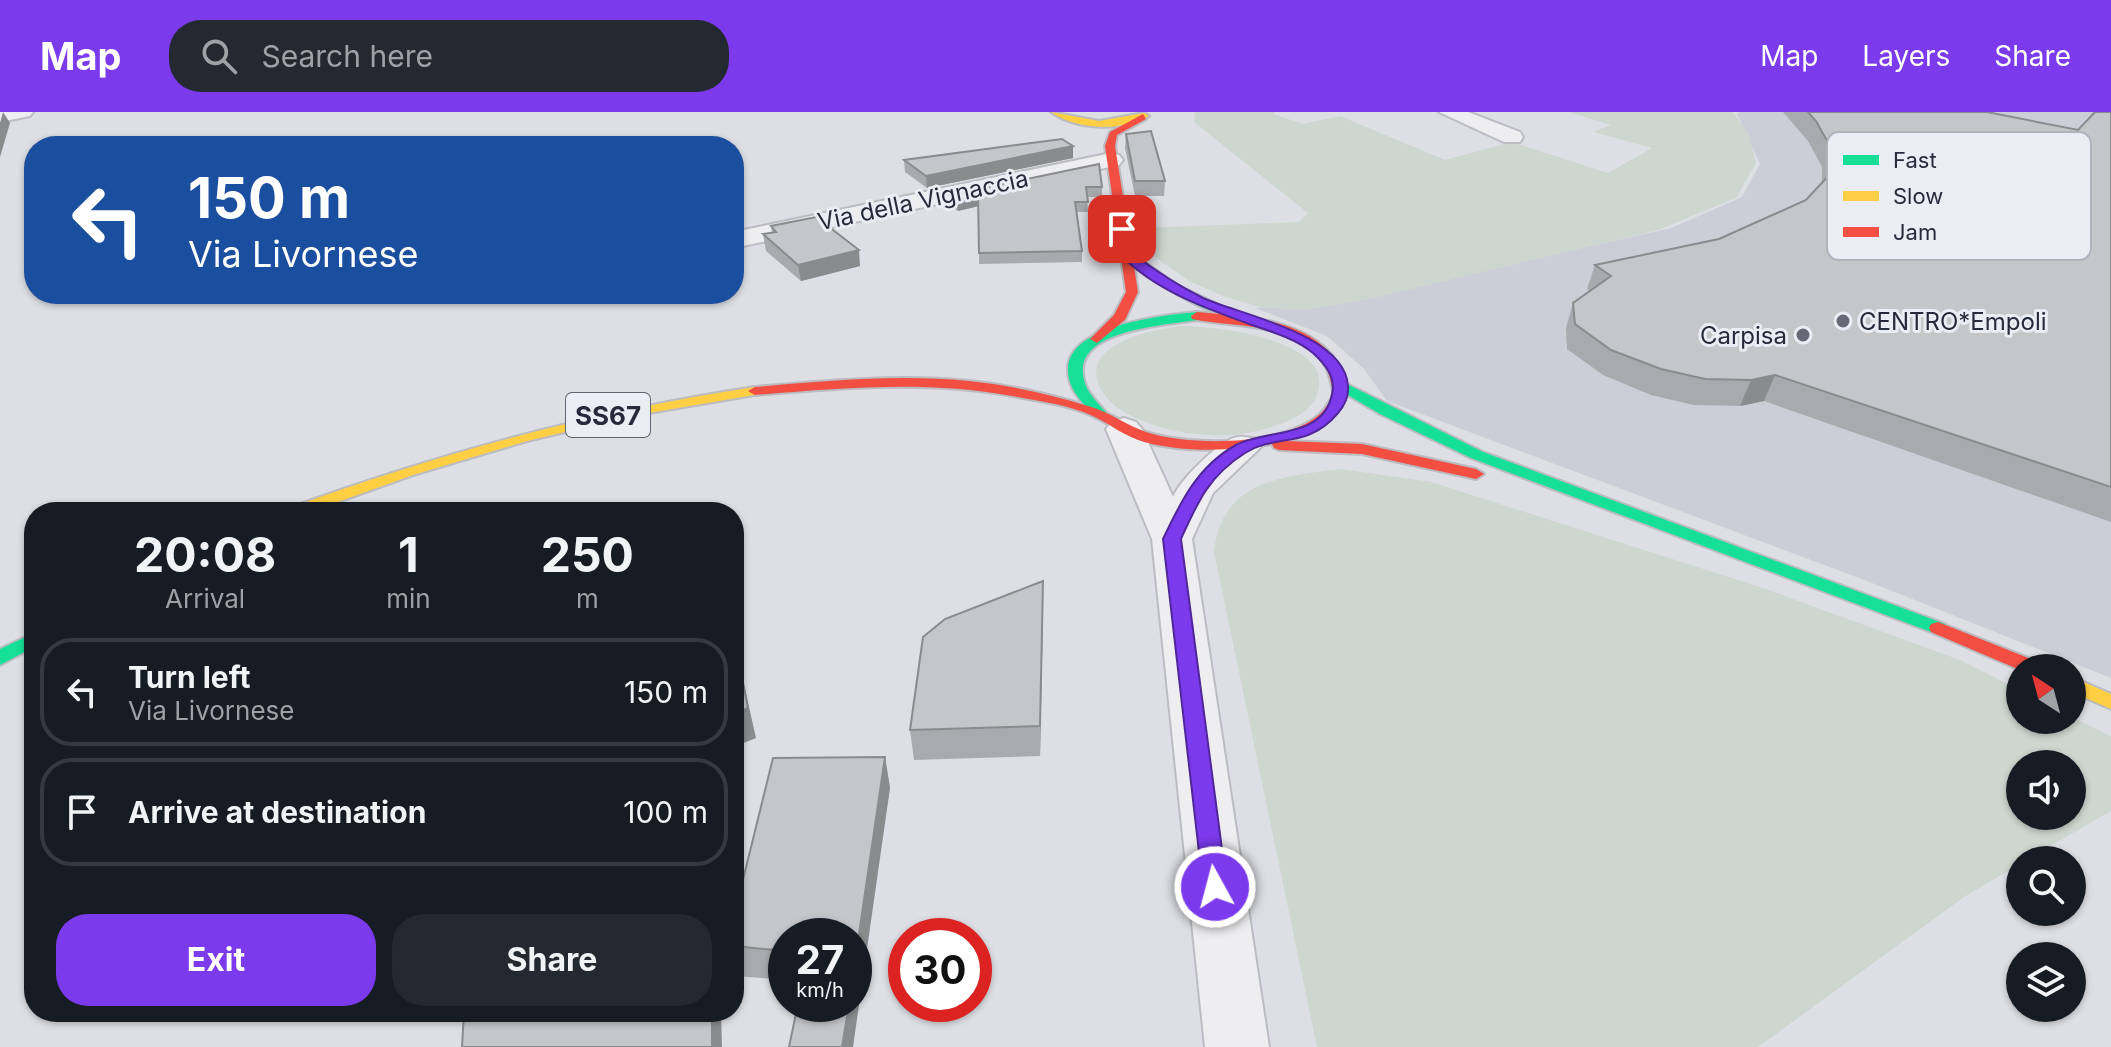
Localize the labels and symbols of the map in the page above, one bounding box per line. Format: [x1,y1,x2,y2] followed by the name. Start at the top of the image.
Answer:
[1827,132,2091,260] legend
[1893,147,1937,173] text: Fast
[815,164,1031,236] street label: Via della Vignaccia
[1893,183,1943,209] text: Slow
[1088,195,1156,263] pin
[1893,219,1937,245] text: Jam
[1859,307,2047,336] place label: CENTRO*Empoli
[1834,312,1852,330] marker: CENTRO*Empoli
[1700,321,1787,350] place label: Carpisa
[1794,326,1812,344] marker: Carpisa
[566,393,650,437] road number: SS67
[2006,654,2086,734] north arrow
[1173,845,1257,929] position arrow
[888,918,992,1022] speed limit sign: 30

